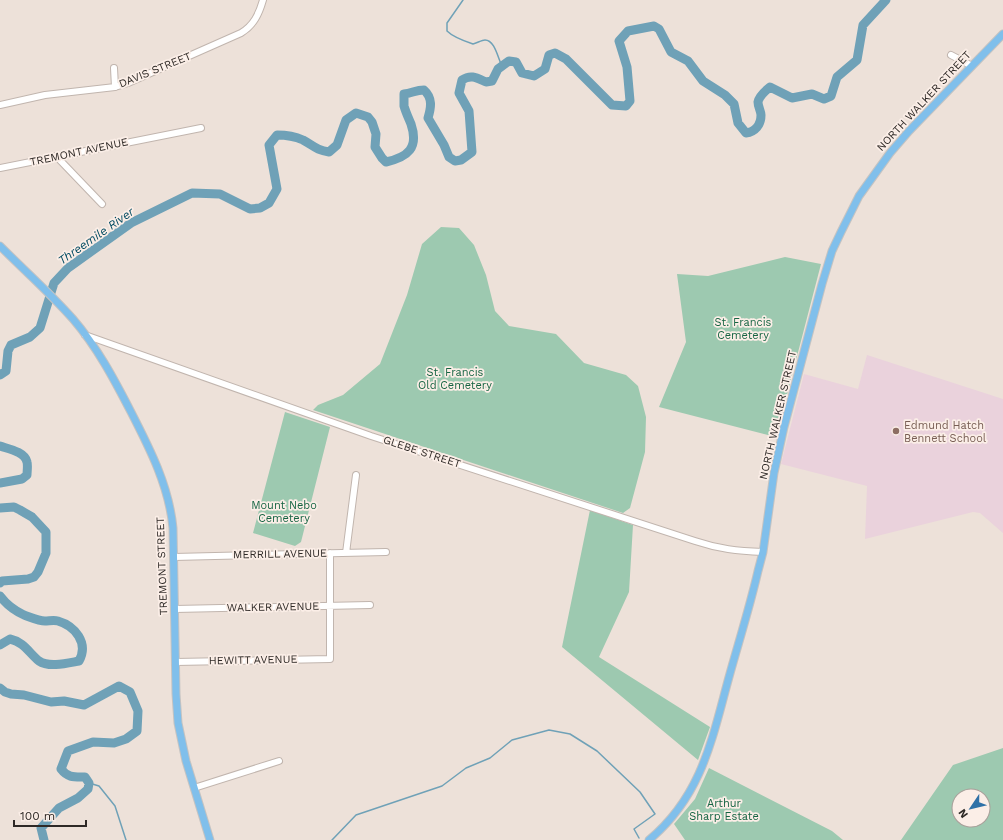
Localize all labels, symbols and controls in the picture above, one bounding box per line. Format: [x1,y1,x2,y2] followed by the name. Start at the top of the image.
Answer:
[874,48,974,154] street label: NORTH WALKER STREET
[117,49,193,90] street label: DAVIS STREET
[29,135,129,169] street label: TREMONT AVENUE
[55,204,138,267] water label: Threemile River
[715,316,772,342] park label: St. Francis Cemetery
[757,349,799,481] street label: NORTH WALKER STREET
[418,366,492,392] park label: St. Francis Old Cemetery
[904,419,987,445] place label: Edmund Hatch Bennett School
[891,426,901,436] marker: Edmund Hatch Bennett School
[382,433,463,471] street label: GLEBE STREET
[251,499,317,525] park label: Mount Nebo Cemetery
[154,516,170,615] street label: TREMONT STREET
[233,547,327,561] street label: MERRILL AVENUE
[227,600,319,614] street label: WALKER AVENUE
[208,653,298,667] street label: HEWITT AVENUE
[951,788,991,828] north arrow
[689,797,759,823] park label: Arthur Sharp Estate
[14,802,86,828] scale bar
[956,806,971,821] text: N
[20,809,55,823] text: 100 m

